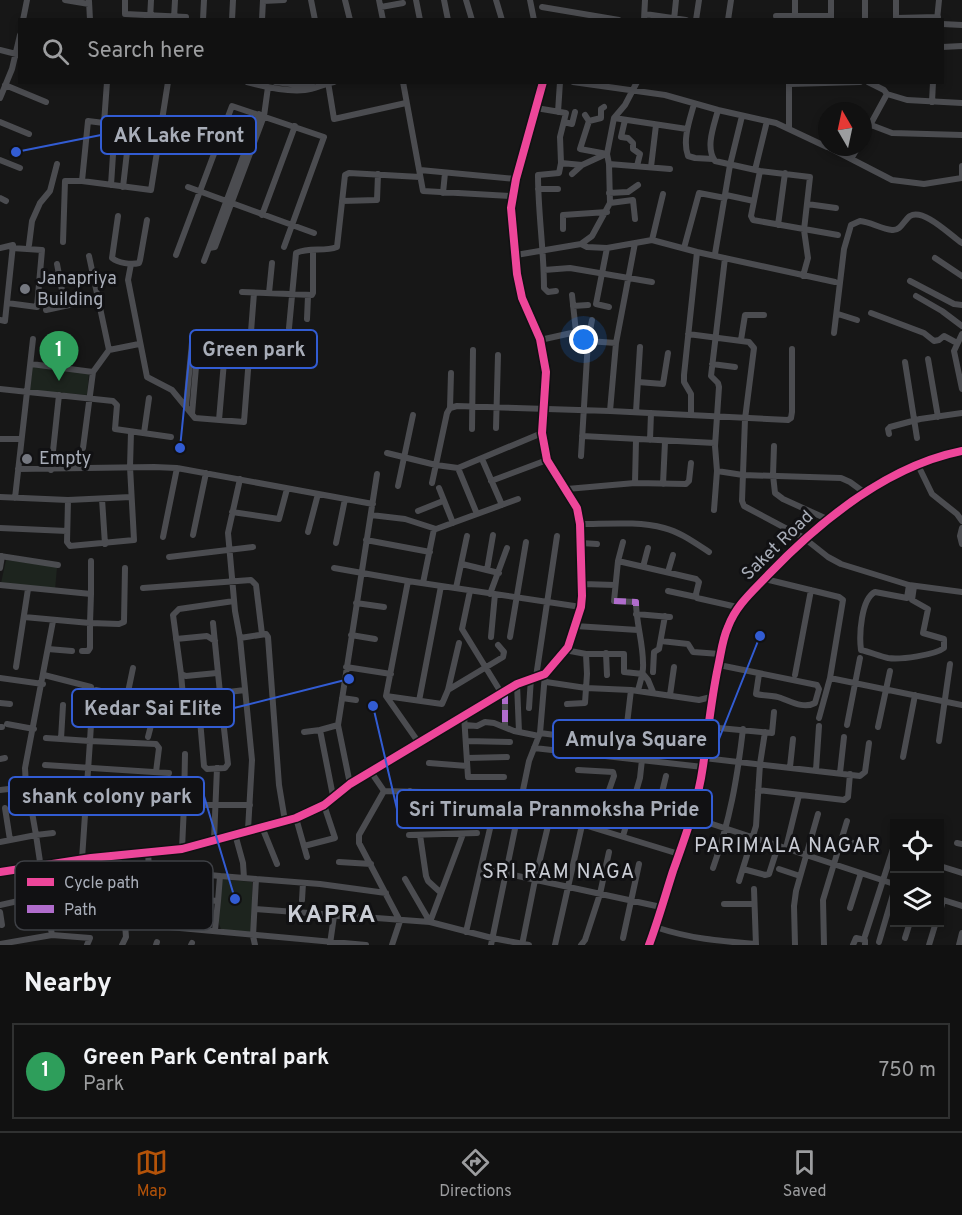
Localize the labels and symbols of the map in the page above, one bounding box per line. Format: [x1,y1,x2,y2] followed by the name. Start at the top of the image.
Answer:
[818,102,872,156] north arrow
[101,116,256,154] callout: AK Lake Front
[114,124,245,150] text: AK Lake Front
[37,268,117,312] place label: Janapriya Building
[18,282,32,296] marker: Janapriya Building
[569,325,598,354] your location
[190,330,317,368] callout: Green park
[40,332,78,381] pin: 1
[202,338,306,364] text: Green park
[39,448,91,471] place label: Empty
[20,452,34,466] marker: Empty
[737,506,819,586] street label: Saket Road
[72,689,234,727] callout: Kedar Sai Elite
[84,697,222,723] text: Kedar Sai Elite
[553,720,719,758] callout: Amulya Square
[565,728,707,754] text: Amulya Square
[9,777,204,815] callout: shank colony park
[22,785,192,811] text: shank colony park
[397,790,712,828] callout: Sri Tirumala Pranmoksha Pride
[409,798,699,824] text: Sri Tirumala Pranmoksha Pride
[694,834,882,860] district label: PARIMALA NAGAR
[482,860,636,886] district label: SRI RAM NAGA
[15,861,213,930] legend
[64,874,139,894] text: Cycle path
[64,901,97,921] text: Path
[287,901,377,931] district label: KAPRA

